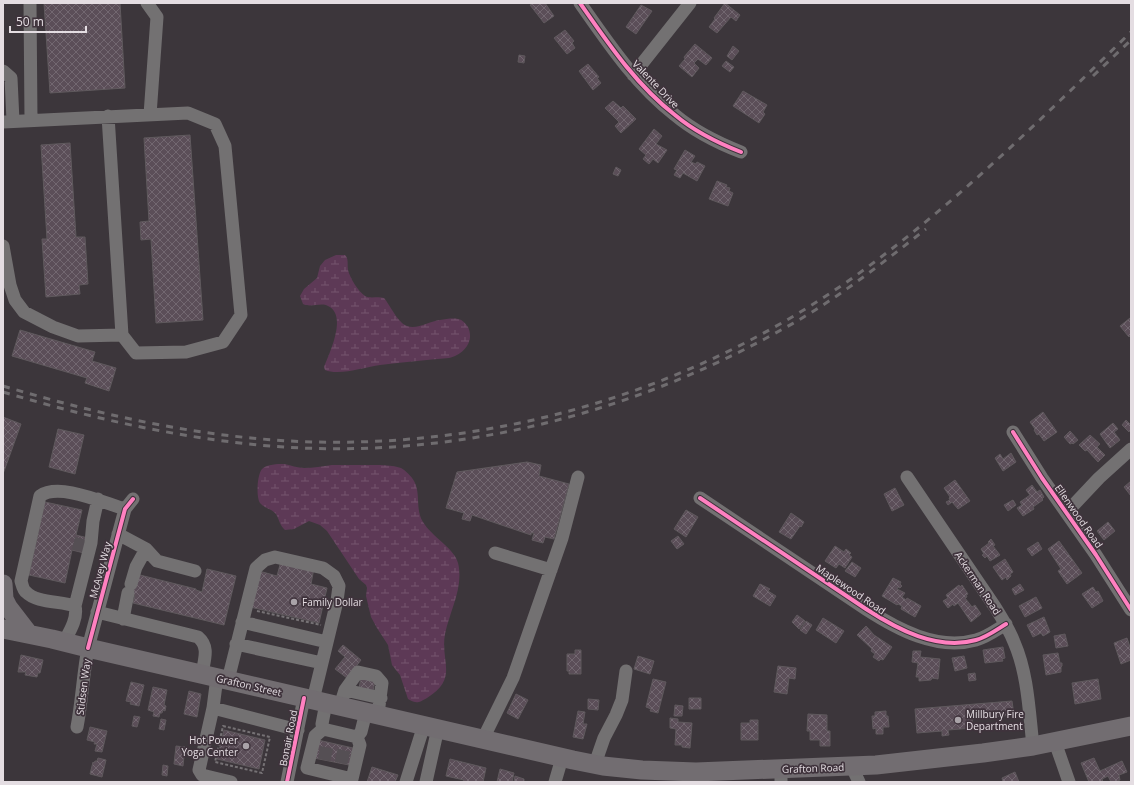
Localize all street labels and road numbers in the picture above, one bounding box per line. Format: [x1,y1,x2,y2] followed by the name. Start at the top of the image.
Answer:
[629,57,683,111] street label: Valente Drive
[1052,481,1106,551] street label: Ellenwood Road
[86,539,115,600] street label: McAvey Way
[952,549,1004,617] street label: Ackerman Road
[813,561,889,617] street label: Maplewood Road
[73,657,94,716] street label: Stidsen Way
[215,671,283,699] street label: Grafton Street
[276,709,300,767] street label: Bonair Road
[782,760,844,776] street label: Grafton Road

